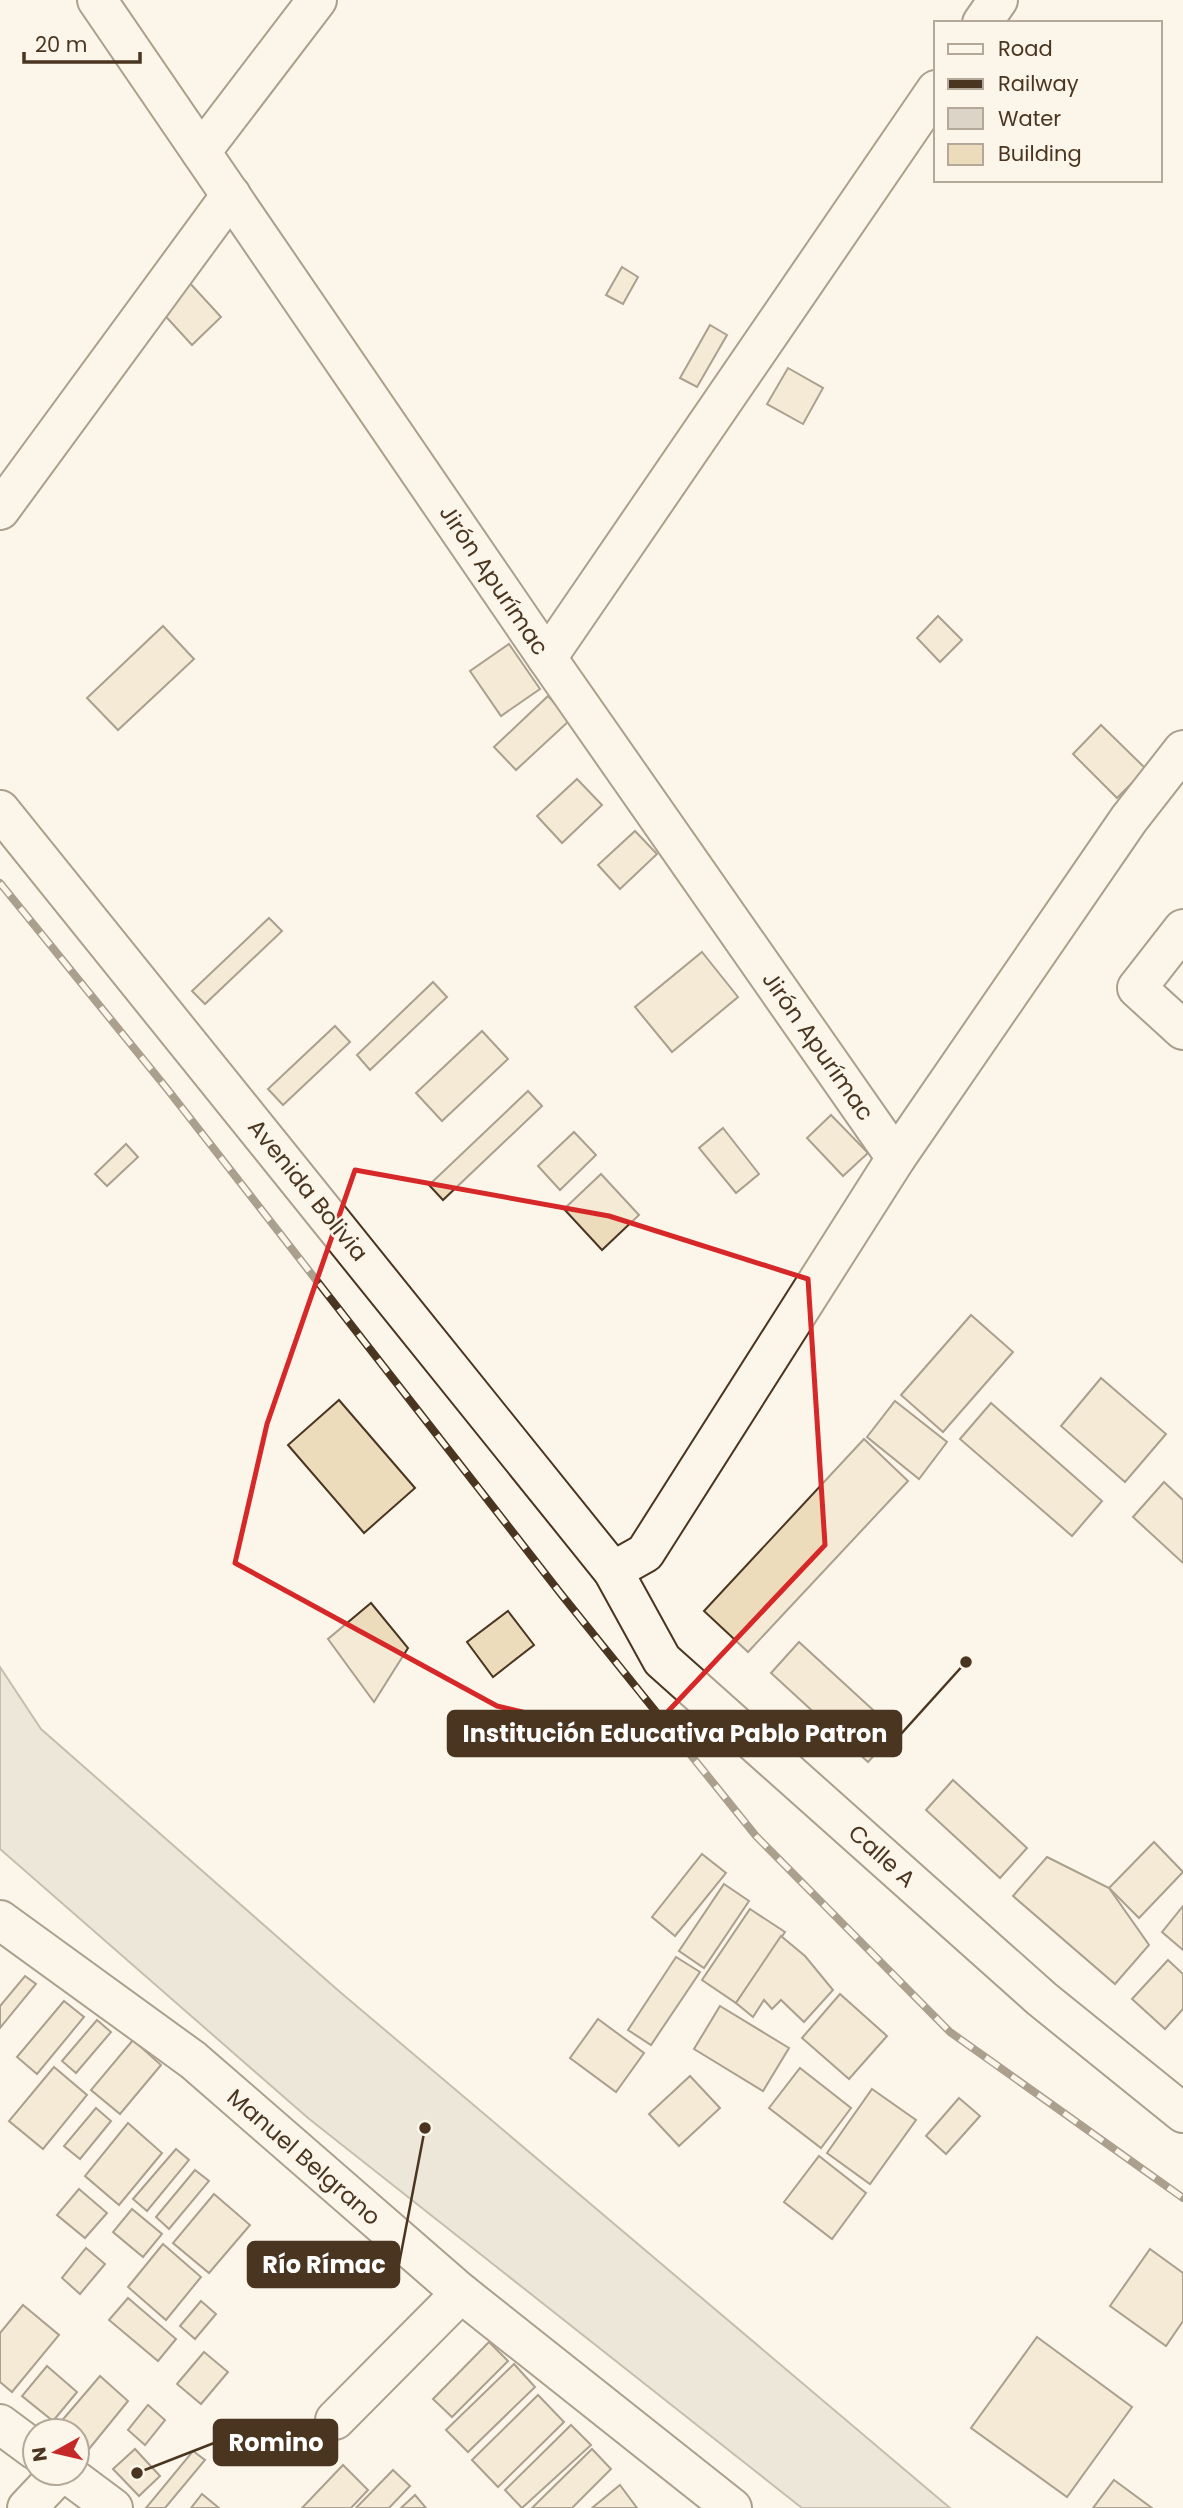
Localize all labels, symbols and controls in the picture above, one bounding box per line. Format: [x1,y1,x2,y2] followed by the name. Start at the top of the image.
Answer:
[24,21,140,65] scale bar
[934,21,1162,182] legend
[35,30,88,59] text: 20 m
[998,34,1053,63] text: Road
[998,69,1079,98] text: Railway
[998,104,1061,133] text: Water
[998,139,1082,168] text: Building
[432,498,556,662] street label: Jirón Apurímac
[755,965,881,1127] street label: Jirón Apurímac
[241,1112,375,1268] street label: Avenida Bolivia
[448,1711,901,1756] callout: Institución Educativa Pablo Patron
[463,1717,887,1750] text: Institución Educativa Pablo Patron
[841,1817,923,1895] street label: Calle A
[220,2081,388,2233] street label: Manuel Belgrano
[248,2242,399,2287] callout: Río Rímac
[262,2248,386,2281] text: Río Rímac
[21,2417,91,2487] north arrow
[214,2420,337,2465] callout: Romino
[229,2426,323,2459] text: Romino
[25,2445,54,2463] text: N

